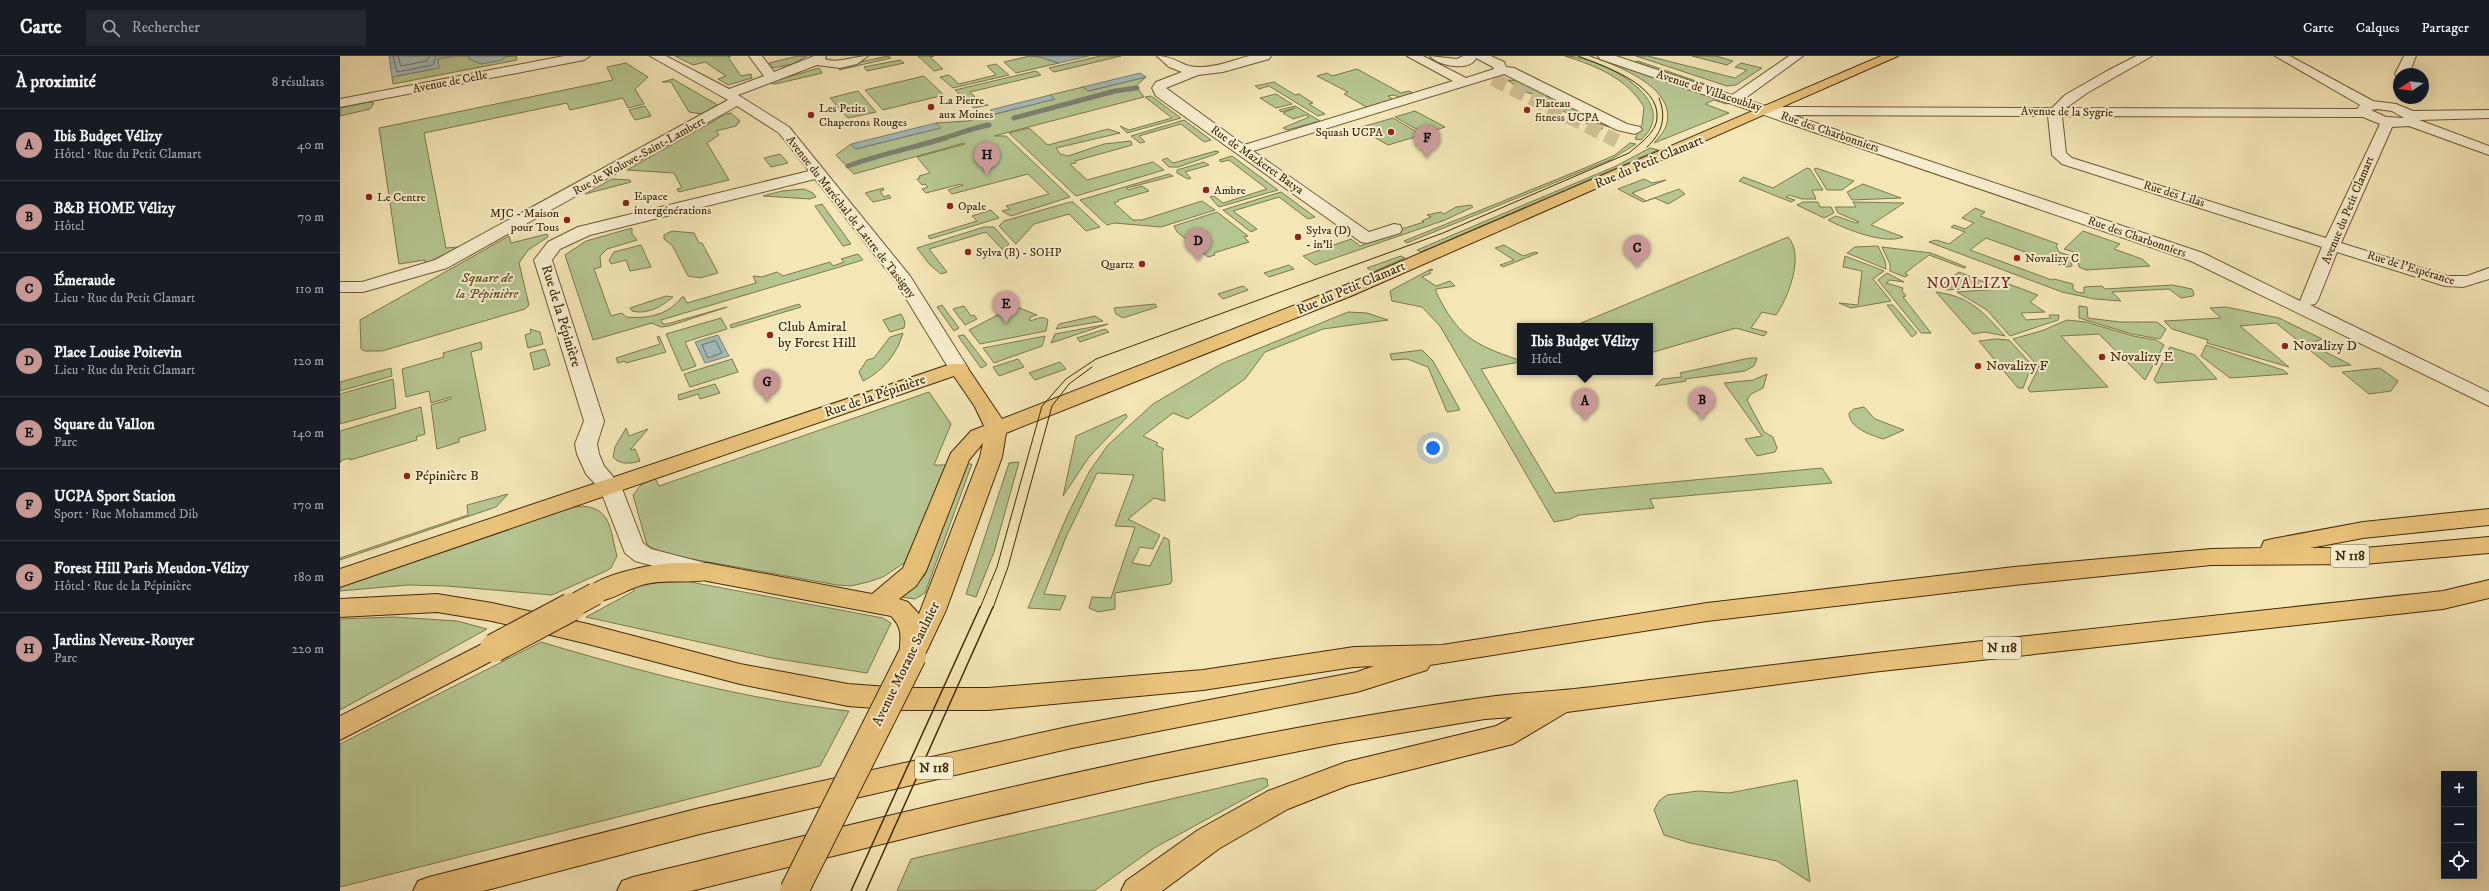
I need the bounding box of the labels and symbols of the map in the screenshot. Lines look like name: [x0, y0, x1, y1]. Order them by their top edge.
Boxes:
street label: Avenue de Celle: [411, 67, 489, 97]
street label: Avenue de Villacoublay: [1654, 67, 1764, 115]
north arrow: [2393, 68, 2429, 104]
place label: La Pierre aux Moines: [939, 93, 993, 122]
place label: Plateau fitness UCPA: [1535, 96, 1599, 125]
place label: Les Petits Chaperons Rouges: [819, 101, 907, 130]
marker: La Pierre aux Moines: [926, 102, 936, 112]
street label: Avenue de la Sygrie: [2021, 104, 2113, 120]
marker: Plateau fitness UCPA: [1522, 105, 1532, 115]
street label: Rue des Charbonniers: [1779, 108, 1881, 156]
marker: Les Petits Chaperons Rouges: [806, 110, 816, 120]
street label: Rue de Woluwe-Saint-Lambert: [570, 113, 708, 199]
street label: Rue de Mazkeret Batya: [1208, 122, 1307, 198]
place label: Squash UCPA: [1316, 125, 1383, 140]
pin: F: [1414, 125, 1440, 158]
marker: Squash UCPA: [1386, 127, 1396, 137]
street label: Rue du Petit Clamart: [1592, 131, 1707, 193]
street label: Avenue du Maréchal de Lattre de Tassigny: [783, 133, 919, 302]
pin: H: [974, 142, 1000, 175]
street label: Avenue du Petit Clamart: [2318, 154, 2378, 266]
street label: Rue des Lilas: [2142, 178, 2206, 210]
place label: Ambre: [1214, 183, 1246, 198]
marker: Ambre: [1201, 185, 1211, 195]
place label: Espace intergénérations: [634, 189, 711, 218]
place label: Le Centre: [377, 190, 426, 205]
marker: Le Centre: [364, 192, 374, 202]
marker: Espace intergénérations: [621, 198, 631, 208]
place label: Opale: [958, 199, 986, 214]
marker: Opale: [945, 201, 955, 211]
place label: MJC - Maison pour Tous: [490, 206, 560, 235]
street label: Rue des Charbonniers: [2086, 213, 2188, 261]
marker: MJC - Maison pour Tous: [562, 215, 572, 225]
place label: Sylva (D) - in'li: [1306, 223, 1351, 252]
pin: D: [1185, 228, 1211, 261]
marker: Sylva (D) - in'li: [1293, 232, 1303, 242]
pin: C: [1624, 235, 1650, 268]
place label: Sylva (B) - SOHP: [976, 245, 1062, 260]
marker: Sylva (B) - SOHP: [963, 247, 973, 257]
street label: Rue de l'Espérance: [2365, 248, 2457, 288]
place label: Novalizy C: [2025, 251, 2079, 266]
marker: Novalizy C: [2012, 253, 2022, 263]
place label: Quartz: [1101, 257, 1134, 272]
street label: Rue du Petit Clamart: [1294, 257, 1409, 319]
marker: Quartz: [1137, 259, 1147, 269]
street label: Rue de la Pépinière: [537, 263, 585, 369]
park label: Square de la Pépinière: [455, 269, 520, 303]
district label: NOVALIZY: [1926, 274, 2012, 293]
pin: E: [993, 291, 1019, 324]
place label: Club Amiral by Forest Hill: [778, 318, 857, 352]
marker: Club Amiral by Forest Hill: [765, 330, 775, 340]
place label: Novalizy D: [2293, 337, 2357, 355]
marker: Novalizy D: [2280, 341, 2290, 351]
place label: Novalizy E: [2110, 348, 2174, 366]
marker: Novalizy E: [2097, 352, 2107, 362]
place label: Novalizy F: [1986, 357, 2049, 375]
marker: Novalizy F: [1973, 361, 1983, 371]
pin: G: [754, 369, 780, 402]
street label: Rue de la Pépinière: [822, 370, 928, 422]
pin: B: [1689, 387, 1715, 420]
pin: A: [1572, 388, 1598, 421]
your location: [1423, 438, 1443, 458]
place label: Pépinière B: [415, 467, 479, 485]
marker: Pépinière B: [402, 471, 412, 481]
road number: N 118: [2331, 545, 2369, 567]
street label: Avenue Morane Saulnier: [868, 598, 944, 729]
road number: N 118: [1983, 637, 2021, 659]
road number: N 118: [915, 757, 953, 779]

